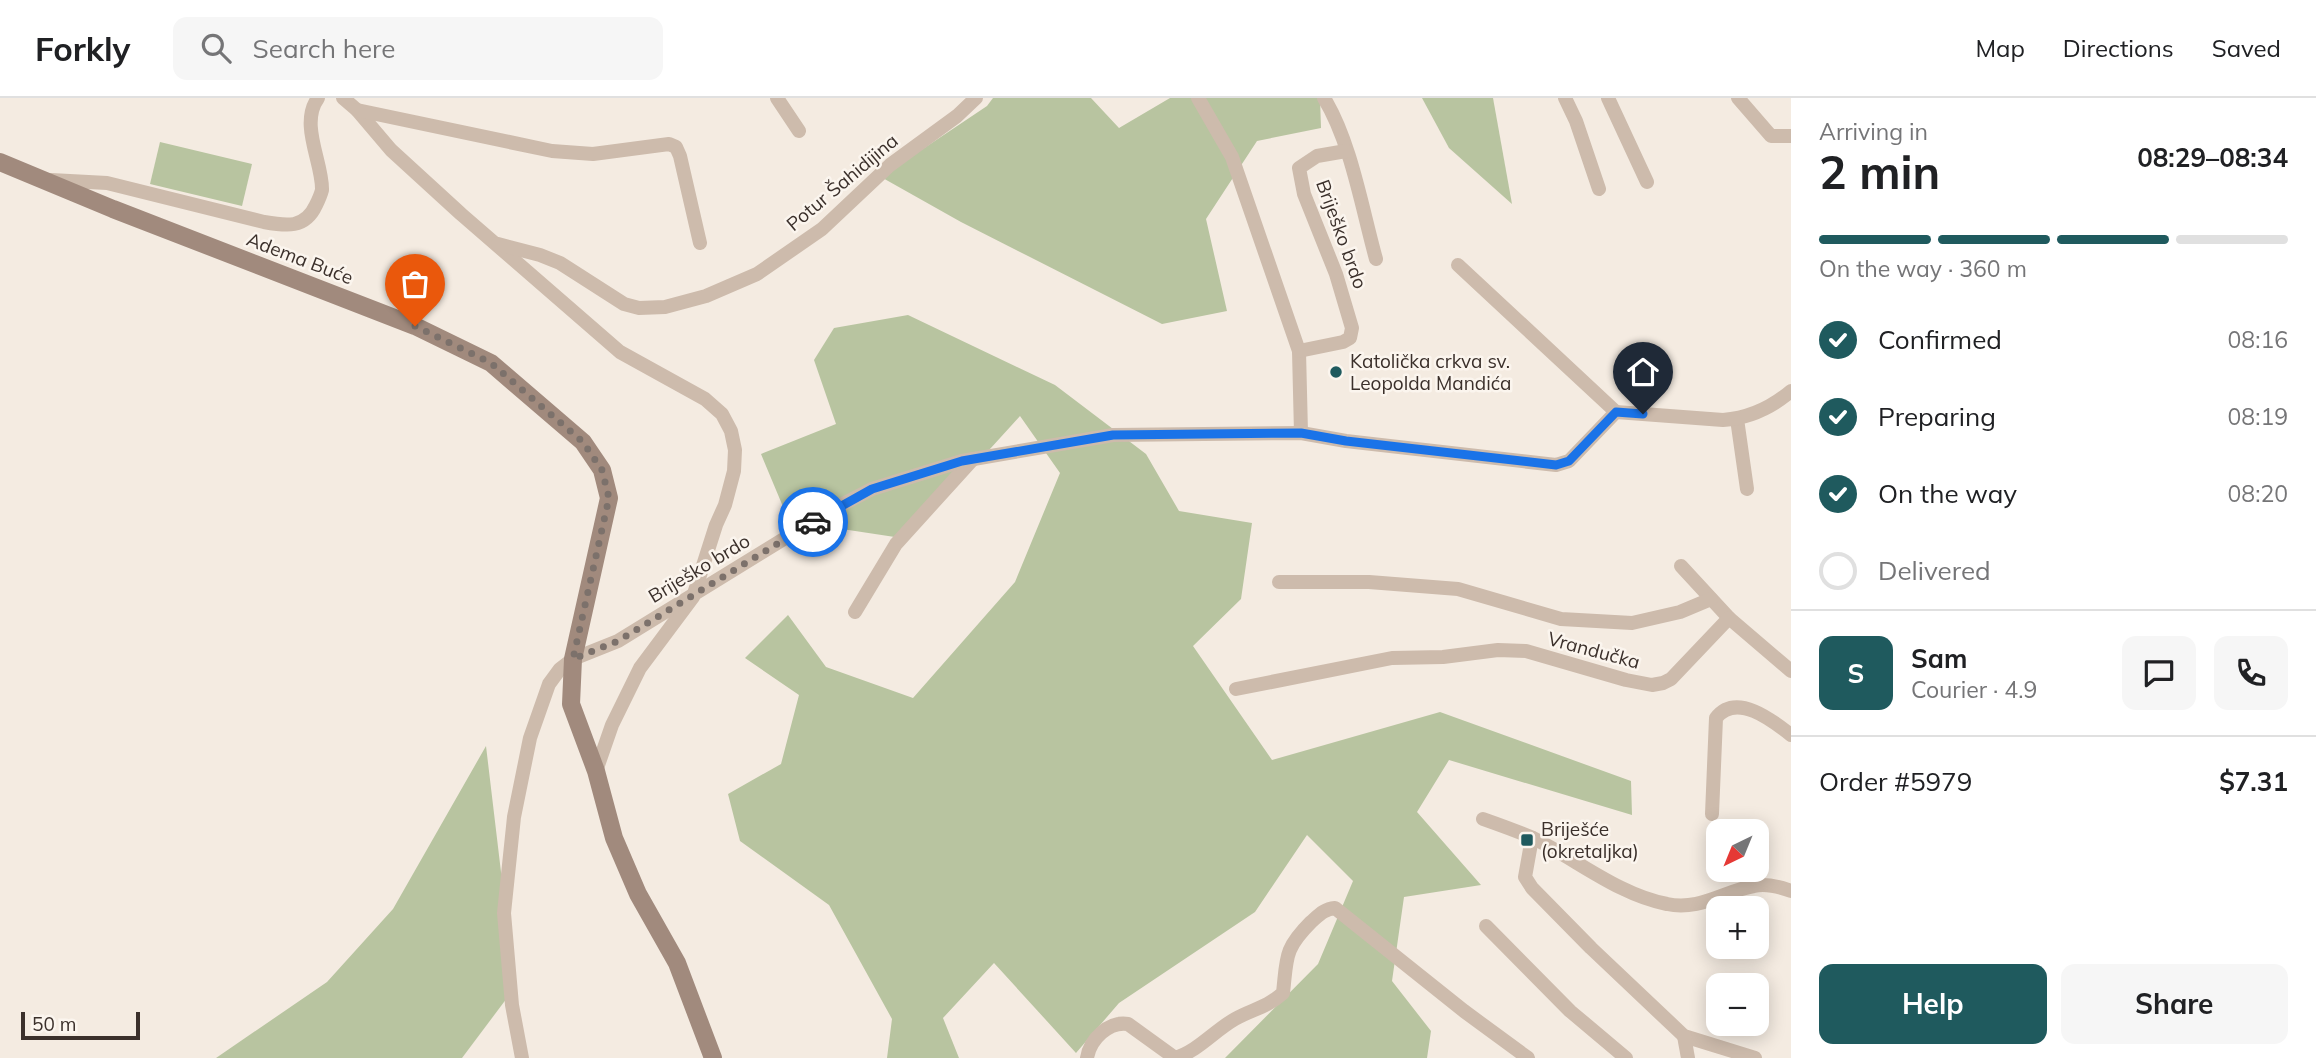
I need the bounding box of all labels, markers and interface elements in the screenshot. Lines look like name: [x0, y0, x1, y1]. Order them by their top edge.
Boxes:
search box: [173, 17, 663, 80]
text: Forkly: [35, 28, 131, 69]
icon: search: [197, 29, 235, 67]
text: Search here: [253, 32, 395, 65]
text: Map: [1975, 33, 2025, 63]
text: Directions: [2063, 33, 2174, 63]
text: Saved: [2212, 33, 2281, 63]
text: Arriving in: [1819, 117, 1928, 146]
street label: Potur Šahidijina: [781, 128, 903, 236]
text: 08:29–08:34: [2137, 141, 2288, 174]
text: 2 min: [1819, 143, 1940, 201]
street label: Briješko brdo: [1311, 176, 1373, 292]
street label: Adema Buće: [243, 227, 357, 289]
pin: [385, 254, 445, 326]
text: On the way · 360 m: [1819, 254, 2027, 283]
icon: bag: [396, 265, 434, 303]
icon: check: [1819, 321, 1857, 359]
text: Confirmed: [1878, 323, 2002, 356]
text: 08:16: [2228, 325, 2288, 354]
pin: [1613, 342, 1673, 414]
place label: Katolička crkva sv. Leopolda Mandića: [1350, 349, 1511, 395]
icon: home: [1624, 353, 1662, 391]
marker: Katolička crkva sv. Leopolda Mandića: [1328, 364, 1344, 380]
icon: check: [1819, 398, 1857, 436]
text: Preparing: [1878, 400, 1996, 433]
text: 08:19: [2228, 402, 2288, 431]
icon: check: [1819, 475, 1857, 513]
text: On the way: [1878, 477, 2017, 510]
text: 08:20: [2228, 479, 2288, 508]
courier: [778, 487, 848, 557]
icon: car: [794, 503, 832, 541]
street label: Briješko brdo: [644, 528, 754, 608]
text: Delivered: [1878, 554, 1991, 587]
street label: Vrandučka: [1545, 626, 1643, 674]
button: chat: [2122, 636, 2196, 710]
button: phone: [2214, 636, 2288, 710]
text: Sam: [1911, 642, 1967, 675]
text: S: [1848, 657, 1864, 690]
text: Courier · 4.9: [1911, 675, 2037, 704]
text: Order #5979: [1819, 765, 1972, 798]
text: $7.31: [2219, 765, 2288, 798]
place label: Briješće (okretaljka): [1541, 817, 1639, 863]
north arrow: [1706, 819, 1769, 882]
map controls: [1706, 819, 1769, 1036]
marker: Briješće (okretaljka): [1519, 832, 1535, 848]
button: +: [1706, 896, 1769, 959]
button: Help: [1819, 964, 2047, 1044]
button: Share: [2061, 964, 2288, 1044]
button: −: [1706, 973, 1769, 1036]
scale bar: [21, 1009, 140, 1041]
text: 50 m: [32, 1012, 76, 1036]

